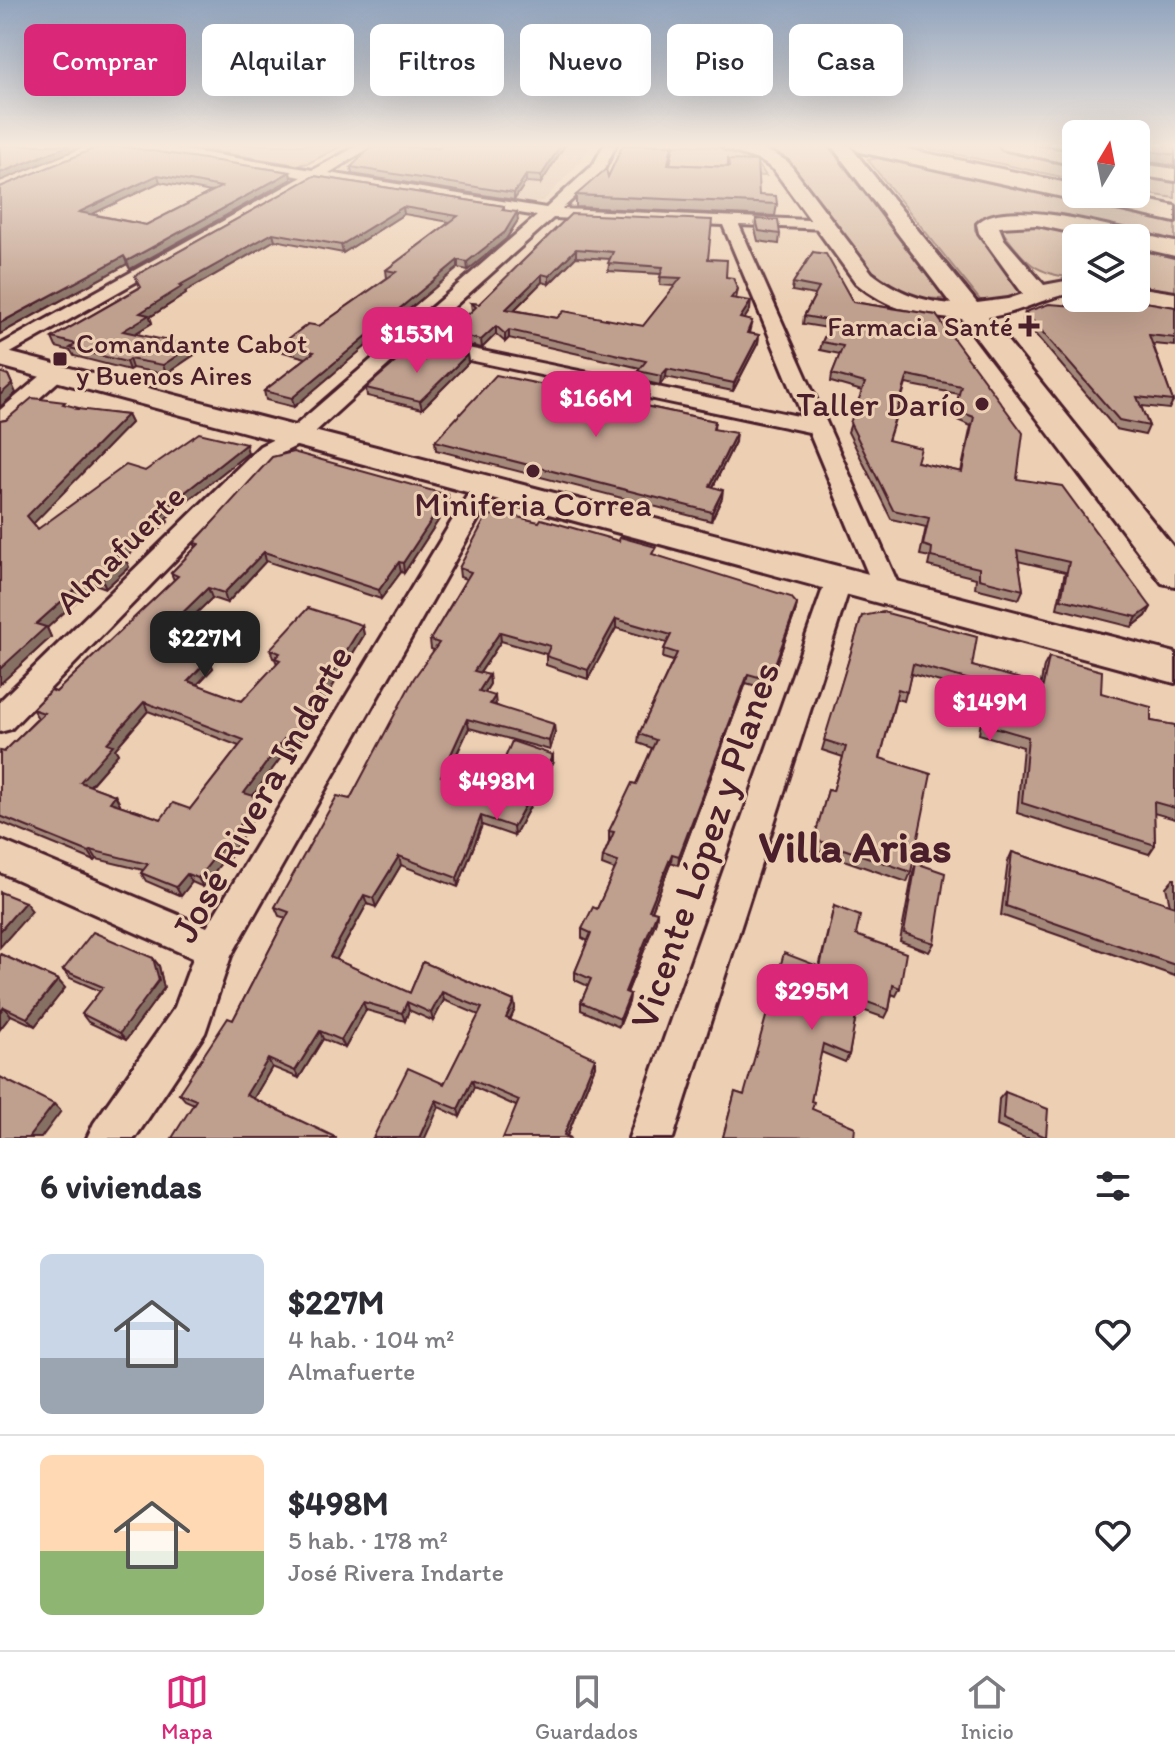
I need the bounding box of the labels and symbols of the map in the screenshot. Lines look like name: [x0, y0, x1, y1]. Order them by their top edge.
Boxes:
north arrow: [1062, 120, 1150, 208]
pin: $153M: [361, 307, 473, 375]
place label: Farmacia Santé: [827, 309, 1013, 343]
marker: Farmacia Santé: [1020, 317, 1038, 335]
place label: Comandante Cabot y Buenos Aires: [76, 326, 307, 392]
marker: Comandante Cabot y Buenos Aires: [51, 350, 69, 368]
pin: $166M: [540, 371, 652, 439]
place label: Taller Darío: [796, 384, 966, 425]
marker: Taller Darío: [973, 395, 991, 413]
marker: Miniferia Correa: [524, 462, 542, 480]
street label: Almafuerte: [47, 476, 193, 622]
place label: Miniferia Correa: [414, 484, 652, 525]
pin: $227M: [149, 611, 261, 679]
street label: José Rivera Indarte: [159, 636, 363, 950]
street label: Vicente López y Planes: [619, 655, 789, 1035]
pin: $149M: [934, 675, 1046, 743]
pin: $498M: [441, 754, 553, 822]
district label: Villa Arias: [759, 820, 951, 873]
pin: $295M: [756, 964, 868, 1032]

